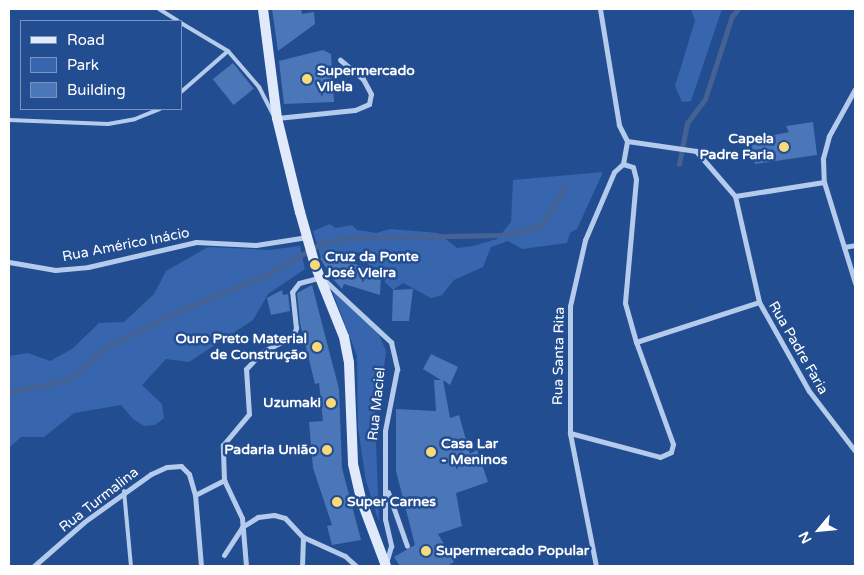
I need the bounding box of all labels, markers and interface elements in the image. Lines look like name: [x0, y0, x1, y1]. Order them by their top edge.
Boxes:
legend: [20, 20, 182, 110]
text: Road: [67, 31, 105, 49]
text: Park: [67, 56, 99, 74]
place label: Supermercado Vilela: [317, 63, 415, 95]
marker: Supermercado Vilela: [301, 73, 313, 85]
text: Building: [67, 81, 126, 99]
place label: Capela Padre Faria: [700, 131, 774, 164]
marker: Capela Padre Faria: [778, 141, 790, 153]
street label: Rua Américo Inácio: [61, 224, 191, 266]
place label: Cruz da Ponte José Vieira: [325, 249, 419, 282]
marker: Cruz da Ponte José Vieira: [309, 259, 321, 271]
street label: Rua Padre Faria: [765, 299, 831, 397]
street label: Rua Santa Rita: [550, 307, 568, 405]
place label: Ouro Preto Material de Construção: [176, 331, 307, 364]
marker: Ouro Preto Material de Construção: [311, 341, 323, 353]
street label: Rua Maciel: [365, 366, 389, 442]
place label: Uzumaki: [263, 395, 321, 411]
marker: Uzumaki: [325, 397, 337, 409]
place label: Casa Lar - Meninos: [441, 436, 507, 468]
place label: Padaria União: [224, 442, 317, 458]
marker: Padaria União: [321, 444, 333, 456]
marker: Casa Lar - Meninos: [425, 446, 437, 458]
street label: Rua Turmalina: [56, 464, 142, 536]
place label: Super Carnes: [347, 494, 436, 510]
marker: Super Carnes: [331, 496, 343, 508]
north arrow: [794, 505, 844, 555]
text: N: [795, 528, 815, 546]
place label: Supermercado Popular: [436, 543, 589, 559]
marker: Supermercado Popular: [420, 545, 432, 557]

